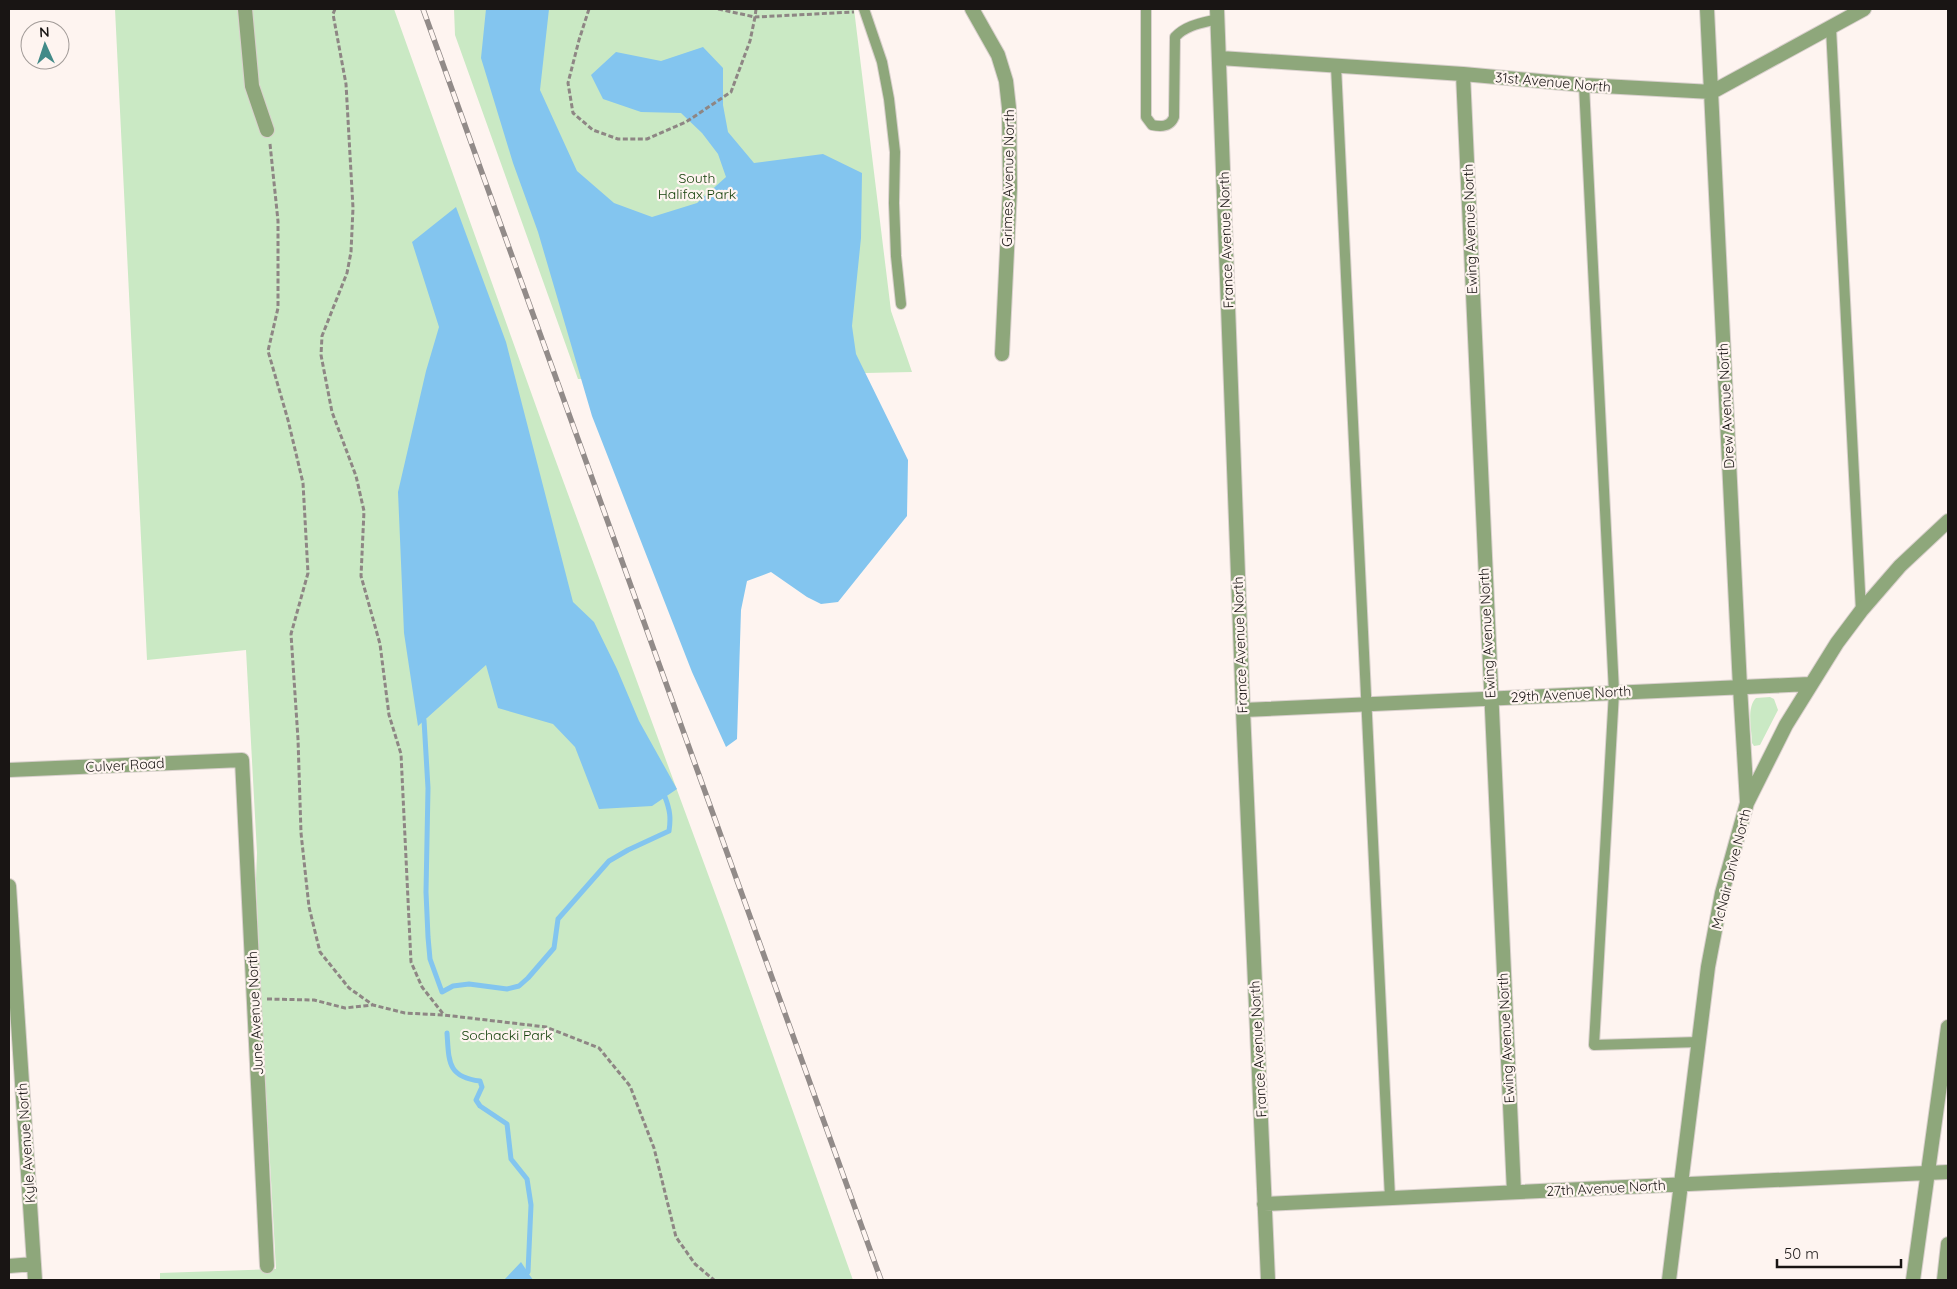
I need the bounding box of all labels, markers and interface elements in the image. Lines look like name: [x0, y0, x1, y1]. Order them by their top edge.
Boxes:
north arrow: [20, 20, 70, 70]
text: N: [39, 23, 50, 41]
street label: 31st Avenue North: [1494, 68, 1612, 96]
street label: Grimes Avenue North: [998, 109, 1018, 247]
street label: Ewing Avenue North: [1459, 163, 1481, 295]
park label: South Halifax Park: [658, 169, 736, 203]
street label: France Avenue North: [1215, 171, 1237, 309]
street label: Drew Avenue North: [1714, 343, 1738, 469]
street label: Ewing Avenue North: [1475, 567, 1499, 699]
street label: France Avenue North: [1229, 576, 1251, 714]
street label: 29th Avenue North: [1510, 682, 1632, 706]
street label: Culver Road: [85, 754, 165, 776]
street label: McNair Drive North: [1707, 807, 1755, 931]
street label: June Avenue North: [243, 950, 267, 1076]
street label: Ewing Avenue North: [1494, 972, 1518, 1104]
street label: France Avenue North: [1245, 980, 1271, 1118]
park label: Sochacki Park: [461, 1026, 553, 1044]
street label: Kyle Avenue North: [13, 1082, 39, 1204]
street label: 27th Avenue North: [1546, 1176, 1666, 1200]
scale bar: [1777, 1236, 1901, 1268]
text: 50 m: [1784, 1244, 1819, 1263]

